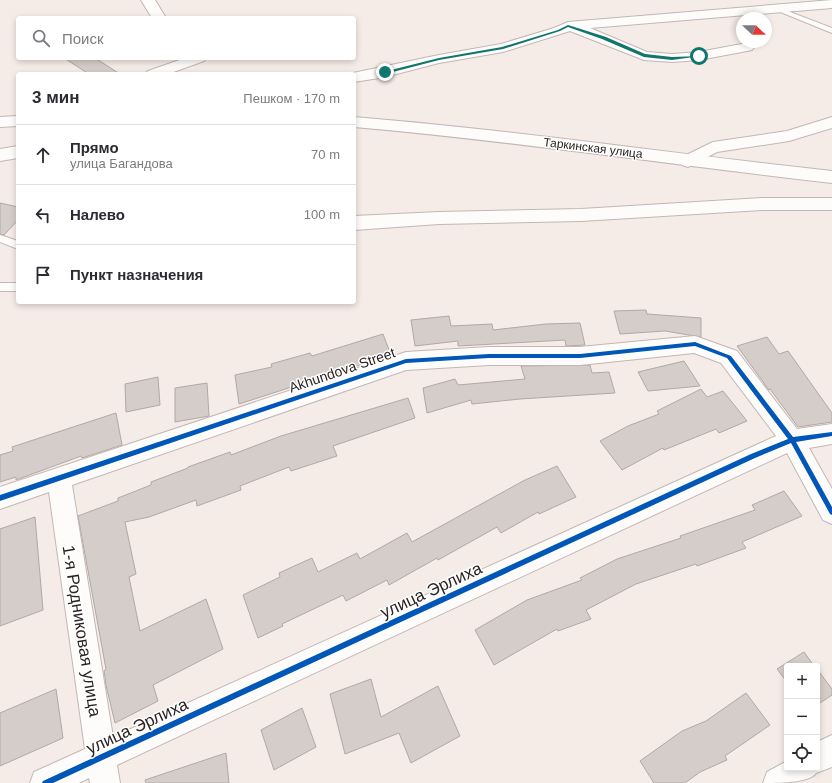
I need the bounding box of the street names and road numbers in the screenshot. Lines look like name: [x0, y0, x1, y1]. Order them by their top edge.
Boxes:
street label: Таркинская улица: [543, 135, 644, 161]
street label: Akhundova Street: [287, 344, 397, 396]
street label: 1-я Родниковая улица: [59, 544, 105, 719]
street label: улица Эрлиха: [377, 558, 485, 622]
street label: улица Эрлиха: [83, 694, 191, 758]

